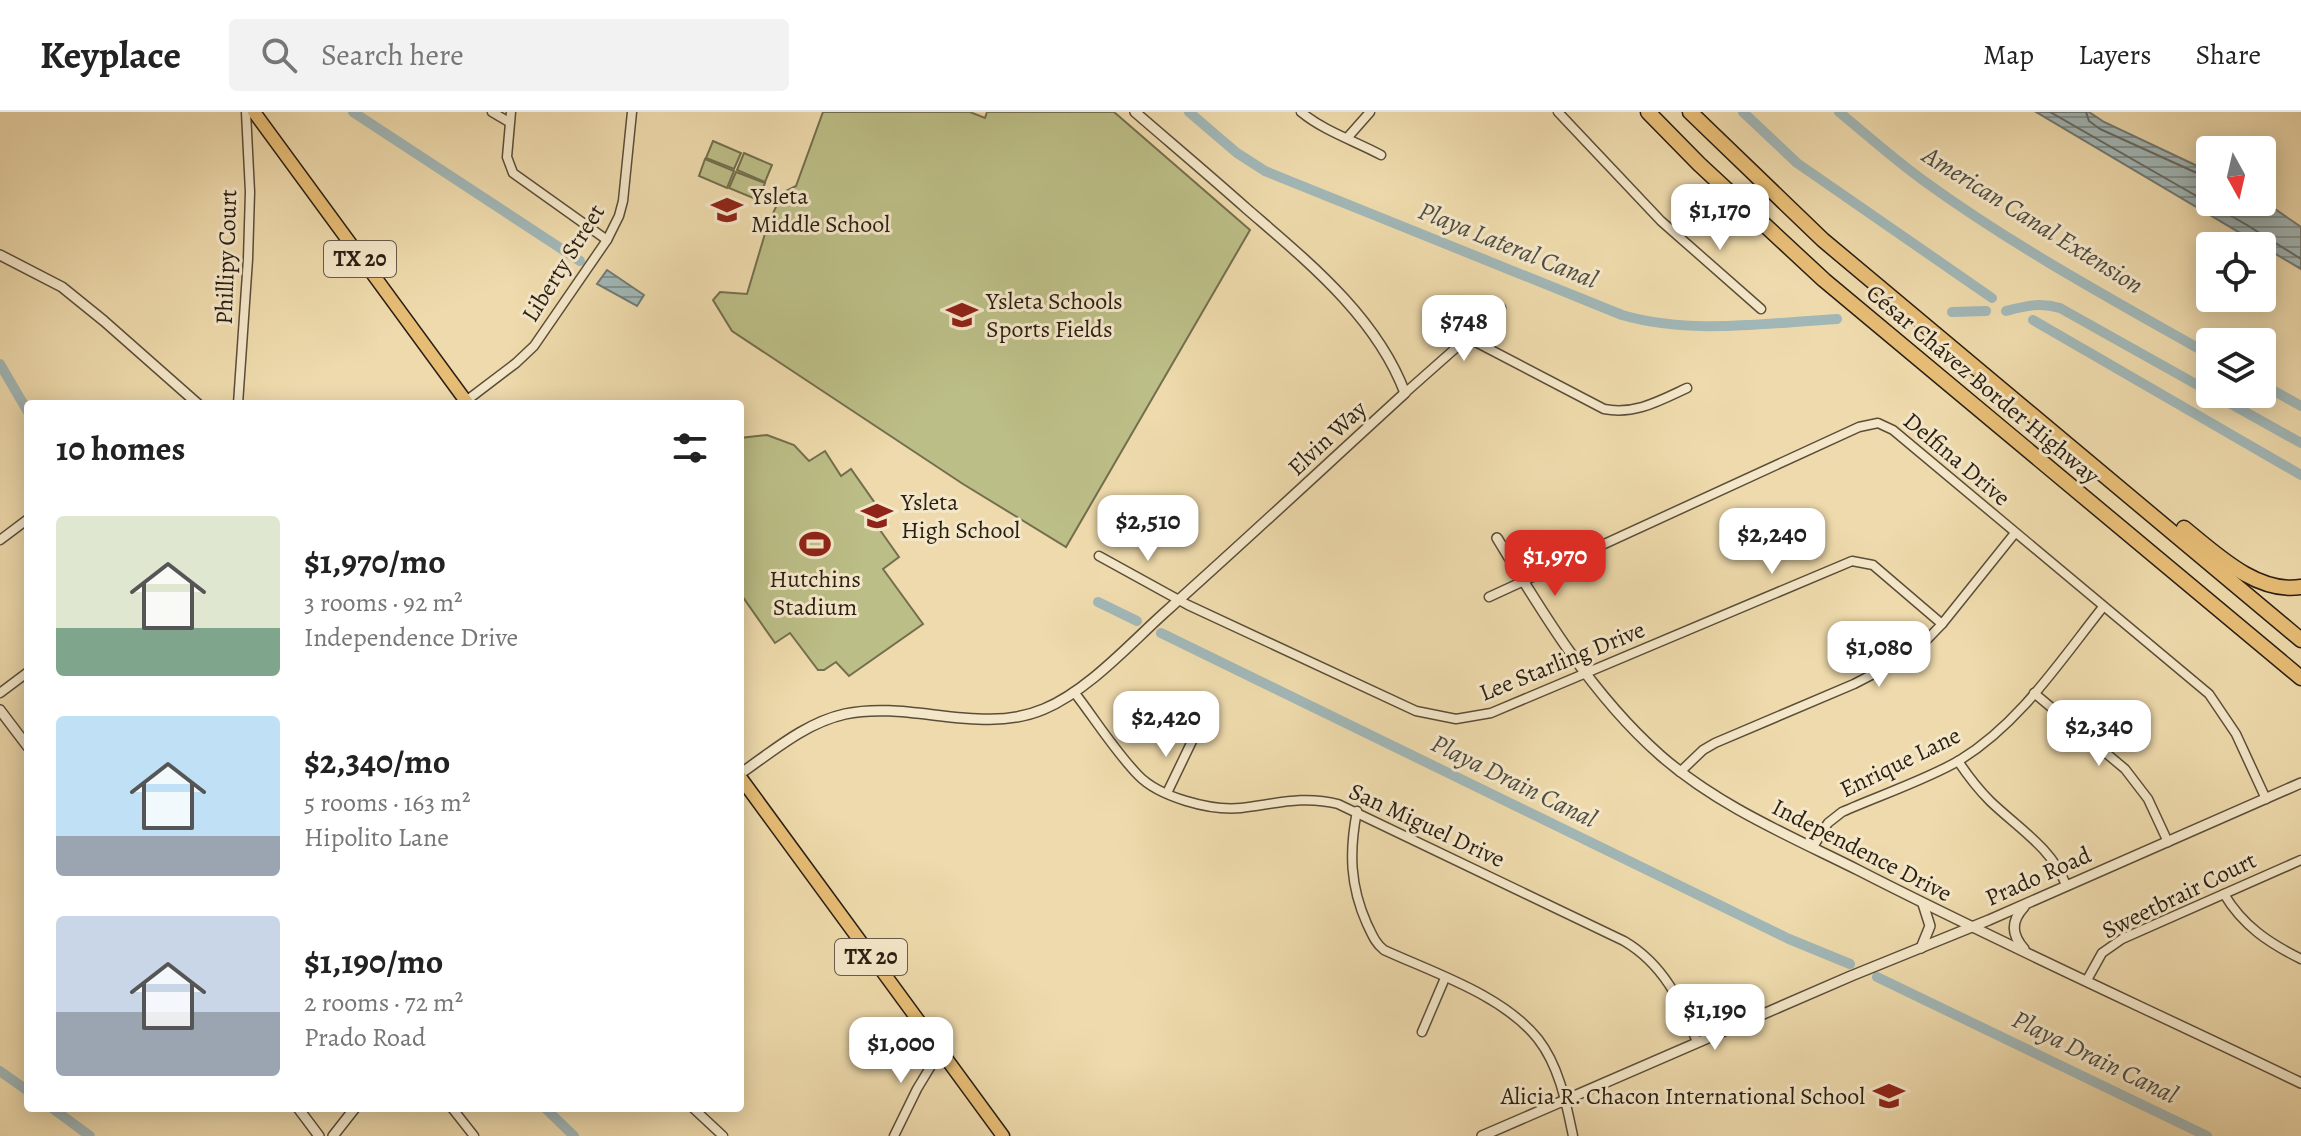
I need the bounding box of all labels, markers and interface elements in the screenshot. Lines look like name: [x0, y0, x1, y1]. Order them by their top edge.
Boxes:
search box: [229, 19, 789, 91]
text: Keyplace: [40, 29, 181, 81]
icon: search: [257, 33, 301, 77]
text: Search here: [321, 35, 464, 75]
text: Map: [1983, 36, 2034, 74]
text: Layers: [2078, 36, 2151, 74]
text: Share: [2195, 36, 2261, 74]
north arrow: [2196, 136, 2276, 216]
map controls: [2196, 136, 2276, 408]
water label: American Canal Extension: [1914, 137, 2150, 302]
place label: Ysleta Middle School: [750, 180, 890, 240]
pin: $1,170: [1655, 184, 1785, 252]
street label: Phillipy Court: [208, 189, 244, 325]
text: $1,170: [1689, 192, 1751, 227]
school or university icon: Ysleta Middle School: [710, 193, 744, 227]
water label: Playa Lateral Canal: [1413, 193, 1603, 297]
street label: Liberty Street: [514, 198, 612, 328]
button: locate: [2196, 232, 2276, 312]
road number: TX 20: [324, 241, 396, 277]
street label: César Chávez Border Highway: [1860, 277, 2107, 491]
place label: Ysleta Schools Sports Fields: [985, 285, 1123, 345]
pin: $748: [1417, 295, 1511, 363]
school or university icon: Ysleta Schools Sports Fields: [945, 298, 979, 332]
text: $748: [1440, 303, 1488, 338]
button: layers: [2196, 328, 2276, 408]
street label: Elvin Way: [1281, 393, 1374, 483]
street label: Delfina Drive: [1897, 405, 2017, 513]
text: 10 homes: [56, 425, 185, 472]
icon: filters: [668, 426, 712, 470]
place label: Ysleta High School: [900, 486, 1020, 546]
pin: $2,510: [1083, 495, 1213, 563]
school or university icon: Ysleta High School: [860, 499, 894, 533]
text: $2,510: [1115, 503, 1181, 538]
pin: $2,240: [1707, 508, 1837, 576]
text: $2,240: [1737, 516, 1807, 551]
sports icon: Hutchins Stadium: [798, 527, 832, 561]
pin: $1,970: [1490, 530, 1620, 598]
text: $1,970/mo: [304, 538, 446, 585]
text: $1,970: [1523, 538, 1587, 573]
icon: home: [120, 548, 216, 644]
place label: Hutchins Stadium: [769, 563, 861, 623]
text: 3 rooms · 92 m²: [304, 585, 463, 620]
street label: Lee Starling Drive: [1474, 613, 1650, 709]
text: Independence Drive: [304, 620, 518, 655]
pin: $1,080: [1814, 621, 1944, 689]
text: $1,080: [1845, 629, 1913, 664]
pin: $2,420: [1101, 691, 1231, 759]
text: $2,420: [1131, 699, 1201, 734]
pin: $2,340: [2034, 700, 2164, 768]
text: $2,340: [2065, 708, 2133, 743]
street label: Enrique Lane: [1834, 719, 1966, 805]
water label: Playa Drain Canal: [1425, 726, 1603, 837]
text: $2,340/mo: [304, 738, 450, 785]
icon: home: [120, 748, 216, 844]
street label: San Miguel Drive: [1344, 775, 1510, 875]
text: 5 rooms · 163 m²: [304, 785, 471, 820]
street label: Independence Drive: [1767, 791, 1957, 909]
text: Hipolito Lane: [304, 820, 449, 855]
street label: Prado Road: [1980, 838, 2096, 914]
street label: Sweetbrair Court: [2097, 844, 2262, 946]
text: $1,190/mo: [304, 938, 443, 985]
road number: TX 20: [835, 939, 907, 975]
icon: home: [120, 948, 216, 1044]
pin: $1,190: [1650, 984, 1780, 1052]
text: 2 rooms · 72 m²: [304, 985, 463, 1020]
text: $1,190: [1684, 992, 1746, 1027]
water label: Playa Drain Canal: [2006, 1002, 2184, 1113]
pin: $1,000: [836, 1017, 966, 1085]
text: Prado Road: [304, 1020, 426, 1055]
text: $1,000: [867, 1025, 935, 1060]
school or university icon: Alicia R. Chacon International School: [1872, 1079, 1906, 1113]
place label: Alicia R. Chacon International School: [1500, 1080, 1865, 1112]

